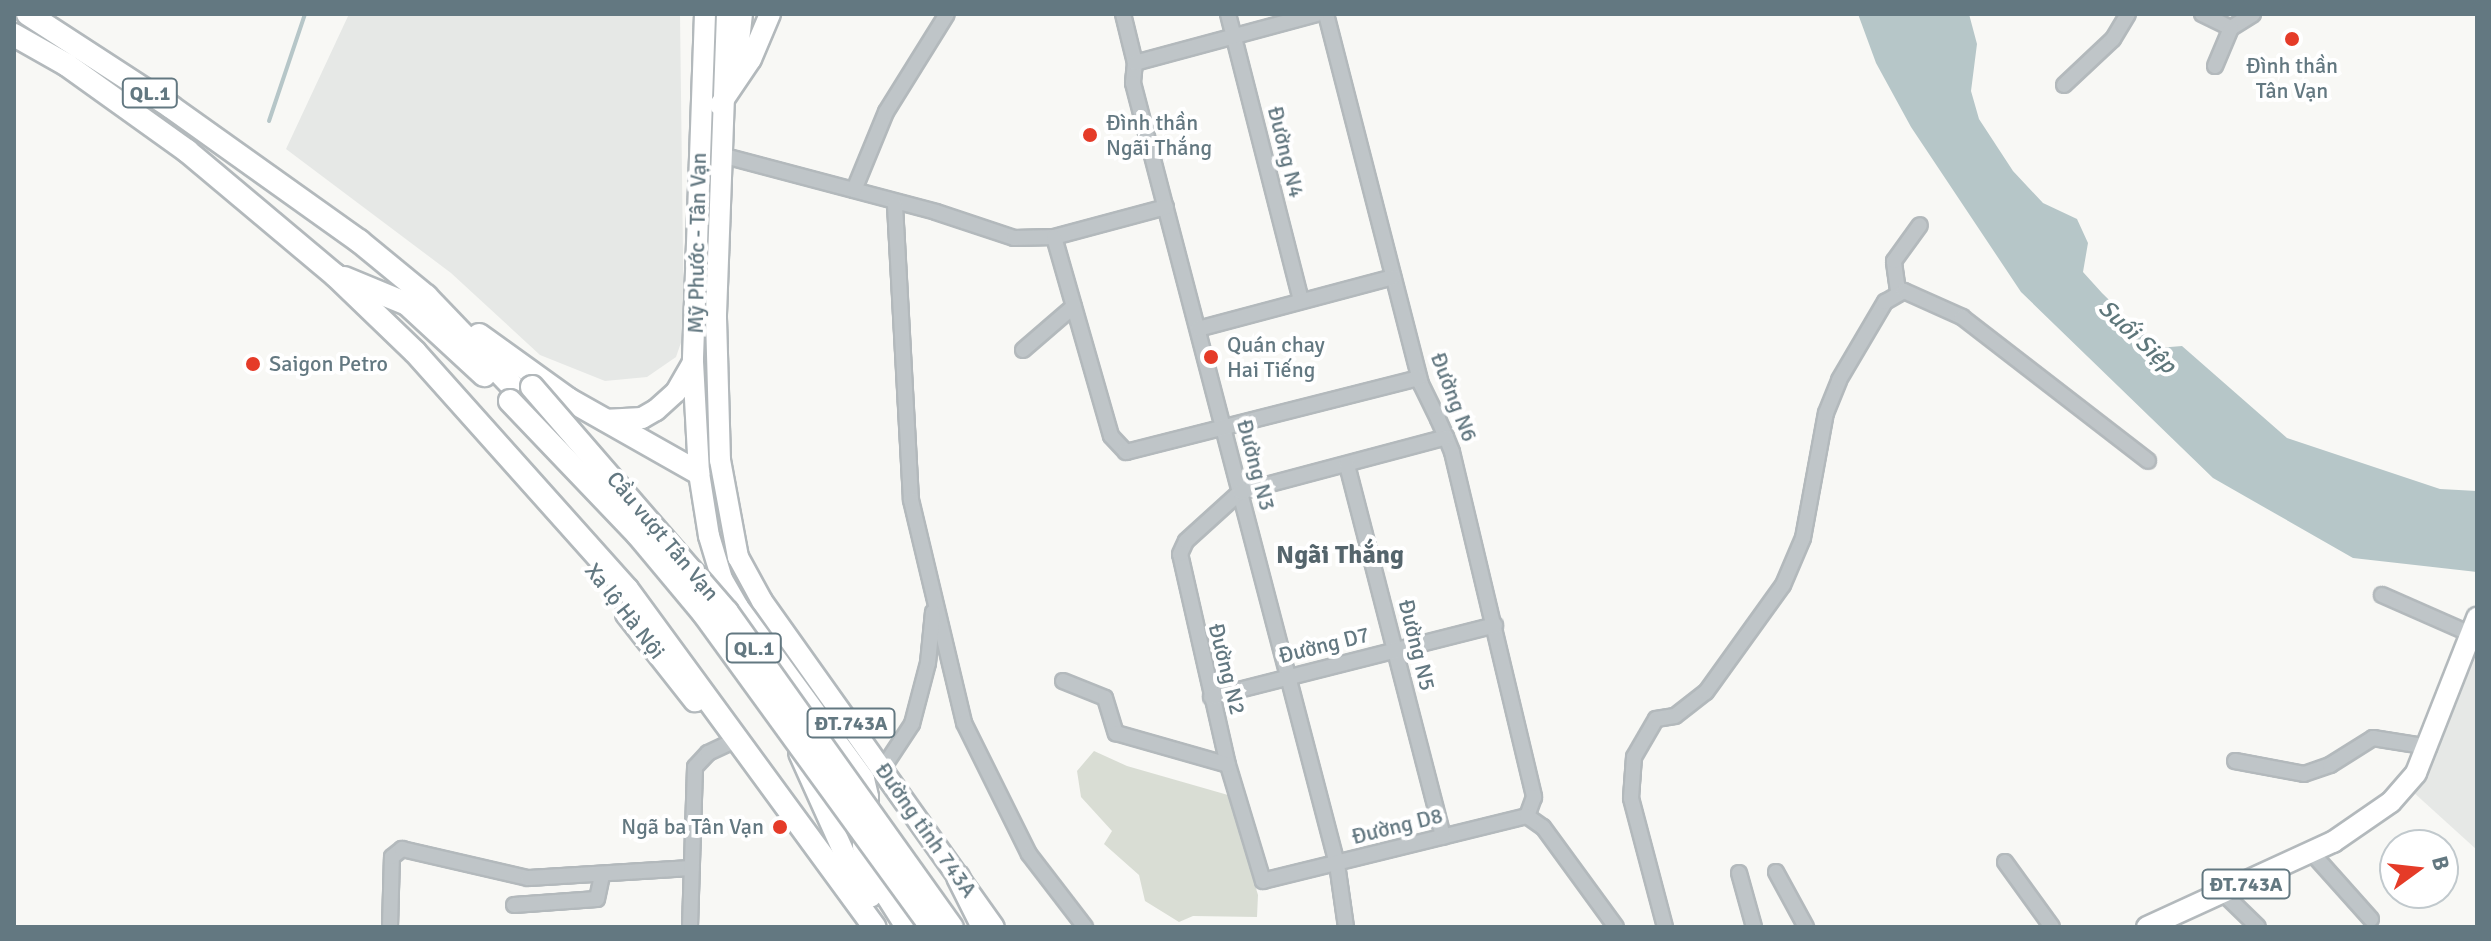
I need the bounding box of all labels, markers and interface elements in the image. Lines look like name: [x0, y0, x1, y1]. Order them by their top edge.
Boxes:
marker: Đình thần Tân Vạn: [2283, 30, 2301, 48]
place label: Đình thần Tân Vạn: [2246, 52, 2338, 104]
road number: QL.1: [120, 77, 180, 109]
street label: Đường N4: [1262, 103, 1310, 201]
place label: Đình thần Ngãi Thắng: [1106, 109, 1212, 160]
marker: Đình thần Ngãi Thắng: [1081, 126, 1099, 144]
street label: Mỹ Phước - Tân Vạn: [682, 152, 712, 334]
water label: Suối Siệp: [2092, 294, 2182, 380]
place label: Quán chay Hai Tiếng: [1227, 331, 1325, 382]
marker: Quán chay Hai Tiếng: [1202, 348, 1220, 366]
street label: Đường N6: [1425, 349, 1483, 445]
place label: Saigon Petro: [269, 351, 388, 377]
marker: Saigon Petro: [244, 355, 262, 373]
street label: Đường N3: [1231, 416, 1281, 514]
street label: Cầu vượt Tân Vạn: [601, 466, 725, 606]
district label: Ngãi Thắng: [1276, 540, 1404, 572]
street label: Xa lộ Hà Nội: [579, 558, 671, 664]
street label: Đường N5: [1393, 596, 1441, 694]
street label: Đường N2: [1203, 620, 1251, 718]
street label: Đường D7: [1276, 621, 1372, 669]
road number: QL.1: [724, 632, 784, 664]
road number: ĐT.743A: [805, 707, 897, 739]
street label: Đường tỉnh 743A: [870, 758, 982, 902]
street label: Đường D8: [1349, 802, 1445, 850]
place label: Ngã ba Tân Vạn: [621, 814, 764, 840]
marker: Ngã ba Tân Vạn: [771, 818, 789, 836]
north arrow: [2379, 829, 2459, 909]
text: B: [2426, 853, 2456, 873]
road number: ĐT.743A: [2200, 868, 2292, 900]

